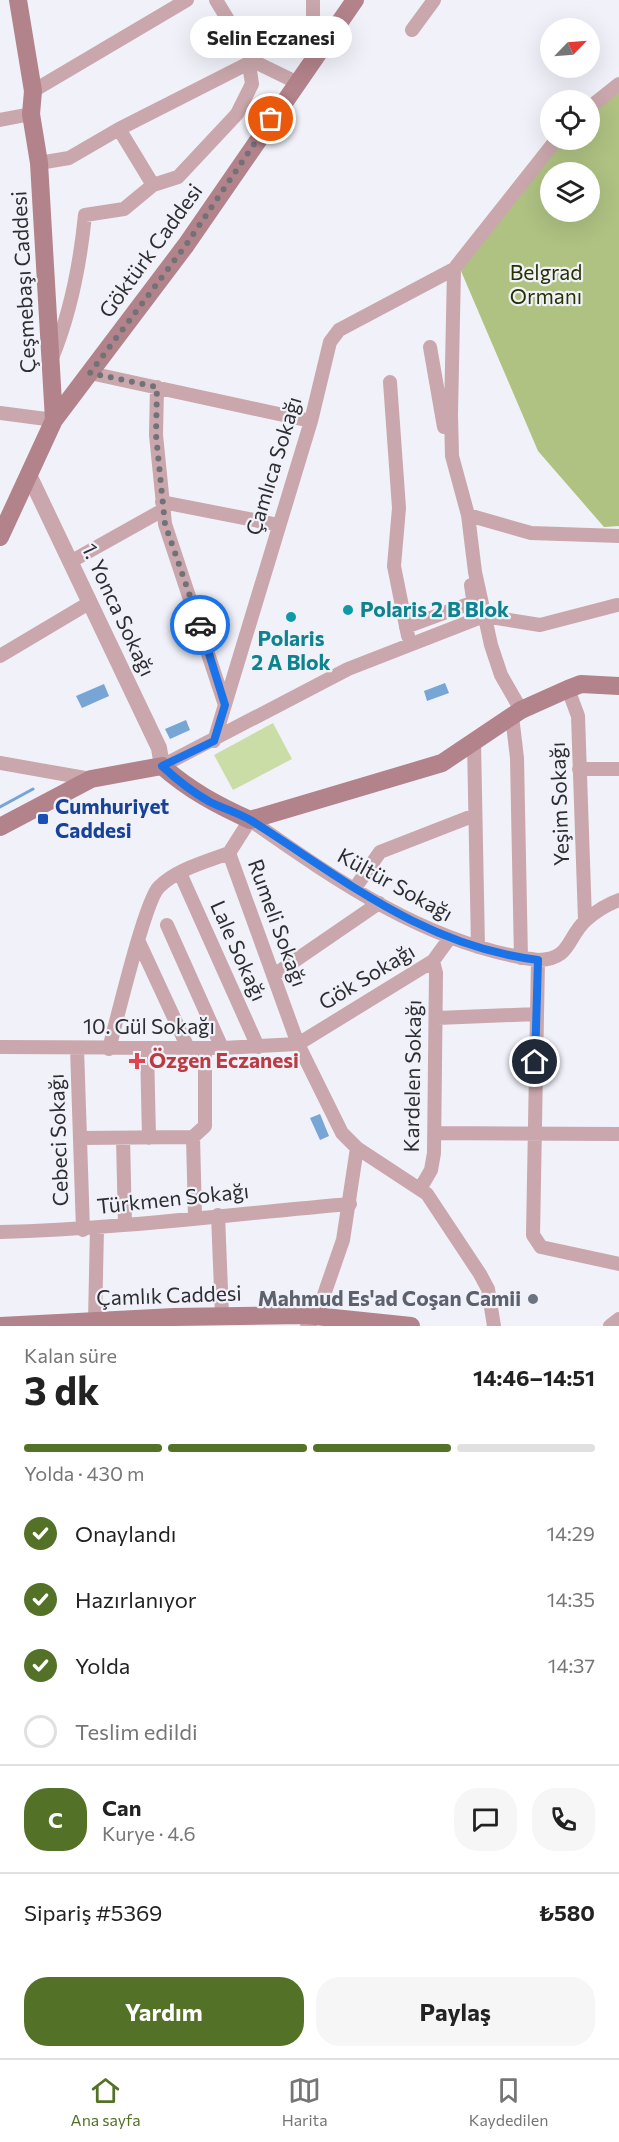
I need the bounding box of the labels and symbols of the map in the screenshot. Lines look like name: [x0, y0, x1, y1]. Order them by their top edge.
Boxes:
callout: Selin Eczanesi: [190, 17, 352, 59]
north arrow: [540, 18, 600, 78]
pin: [245, 93, 296, 144]
street label: Göktürk Caddesi: [93, 178, 207, 322]
street label: Çeşmebaşı Caddesi: [5, 190, 40, 374]
park label: Belgrad Ormanı: [510, 259, 582, 308]
street label: Çamlıca Sokağı: [240, 393, 306, 538]
street label: 1. Yonca Sokağı: [78, 539, 161, 680]
courier: [170, 595, 230, 655]
place label: Polaris 2 B Blok: [360, 596, 509, 621]
marker: Polaris 2 B Blok: [341, 603, 355, 617]
marker: Polaris 2 A Blok: [284, 610, 298, 624]
place label: Polaris 2 A Blok: [251, 625, 331, 674]
street label: Yeşim Sokağı: [544, 742, 573, 867]
place label: Cumhuriyet Caddesi: [55, 793, 169, 842]
marker: Cumhuriyet Caddesi: [36, 812, 50, 826]
street label: Kültür Sokağı: [334, 842, 458, 926]
street label: Rumeli Sokağı: [244, 855, 313, 990]
street label: Lale Sokağı: [206, 896, 273, 1005]
street label: Gök Sokağı: [314, 937, 419, 1014]
street label: Kardelen Sokağı: [398, 999, 425, 1153]
street label: 10. Gül Sokağı: [83, 1013, 215, 1038]
pin: [509, 1036, 560, 1087]
place label: Özgen Eczanesi: [149, 1047, 299, 1072]
marker: Özgen Eczanesi: [130, 1054, 144, 1068]
street label: Cebeci Sokağı: [43, 1073, 72, 1207]
street label: Türkmen Sokağı: [96, 1177, 250, 1218]
street label: Çamlık Caddesi: [96, 1279, 242, 1310]
place label: Mahmud Es'ad Coşan Camii: [258, 1285, 521, 1310]
marker: Mahmud Es'ad Coşan Camii: [526, 1292, 540, 1306]

